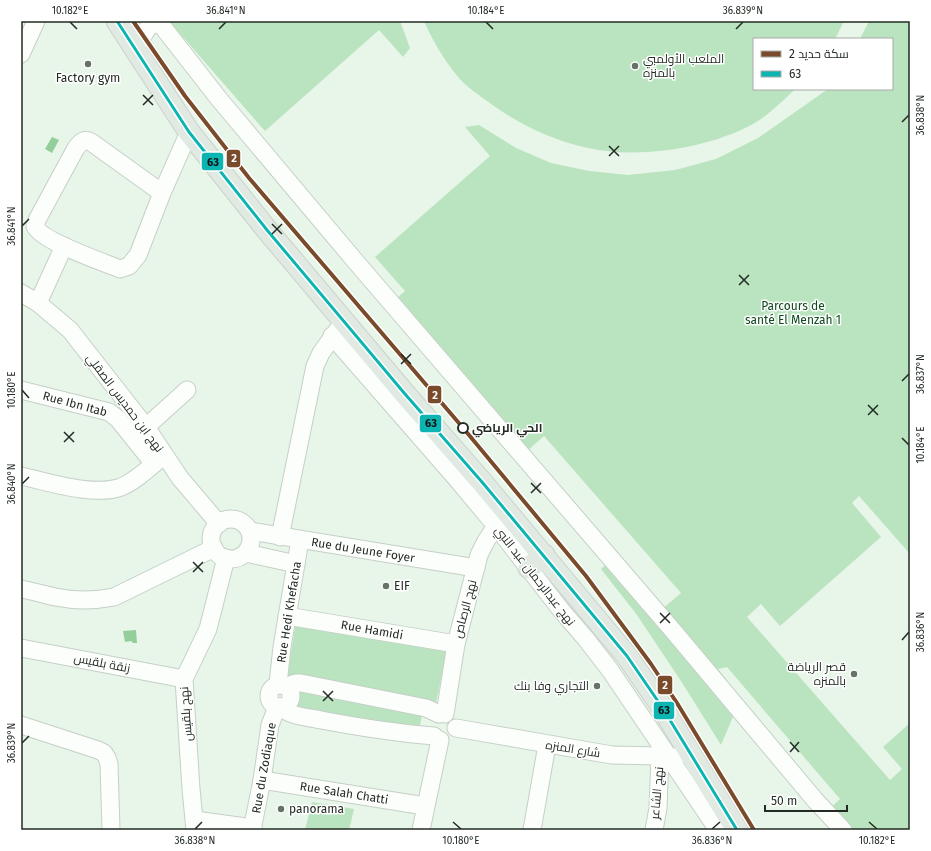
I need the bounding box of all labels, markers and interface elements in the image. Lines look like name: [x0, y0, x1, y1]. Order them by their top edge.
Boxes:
text: 10.182°E: [52, 5, 88, 17]
text: 36.841°N: [206, 5, 246, 17]
text: 10.184°E: [467, 5, 505, 17]
text: 36.839°N: [723, 5, 763, 17]
legend: [753, 38, 893, 90]
text: سكة حديد 2: [789, 47, 849, 61]
place label: الملعب الأولمبي بالمنزه: [643, 52, 724, 80]
marker: Factory gym: [83, 59, 93, 69]
marker: الملعب الأولمبي بالمنزه: [630, 61, 640, 71]
text: 63: [789, 67, 801, 81]
place label: Factory gym: [56, 71, 120, 85]
text: 36.838°N: [915, 95, 927, 135]
line badge: 2: [226, 149, 241, 168]
line badge: 63: [201, 152, 224, 171]
text: 2: [231, 152, 237, 165]
text: 63: [207, 156, 219, 169]
text: 36.841°N: [6, 206, 18, 246]
park label: Parcours de santé El Menzah 1: [745, 299, 841, 327]
street label: نهج ابن حمديس الصقلي: [81, 351, 167, 457]
text: 36.837°N: [915, 354, 927, 394]
text: 10.180°E: [6, 371, 18, 409]
line badge: 2: [427, 385, 442, 404]
street label: Rue Ibn Itab: [41, 389, 109, 419]
text: 2: [432, 389, 438, 402]
line badge: 63: [419, 414, 442, 433]
text: 63: [425, 417, 437, 430]
place label: الحي الرياضي: [472, 421, 542, 438]
marker: الحي الرياضي: [457, 422, 469, 434]
text: 10.184°E: [915, 426, 927, 464]
text: 36.840°N: [6, 463, 18, 505]
street label: نهج عبدالرحمان عبد النبي: [490, 524, 578, 630]
street label: Rue du Jeune Foyer: [310, 535, 416, 565]
street label: Rue Hedi Khefacha: [274, 560, 304, 664]
street label: نهج الرصاص: [451, 578, 480, 640]
place label: EIF: [394, 579, 410, 593]
marker: EIF: [381, 581, 391, 591]
text: 36.836°N: [915, 612, 927, 652]
street label: Rue Hamidi: [340, 618, 404, 642]
street label: زنقة بلقيس: [73, 651, 131, 675]
place label: قصر الرياضة بالمنزه: [787, 660, 846, 688]
marker: قصر الرياضة بالمنزه: [849, 669, 859, 679]
line badge: 2: [657, 675, 673, 695]
place label: التجاري وفا بنك: [514, 679, 589, 696]
text: 2: [662, 679, 668, 692]
marker: التجاري وفا بنك: [592, 681, 602, 691]
street label: نهج بلقيس: [177, 686, 196, 742]
line badge: 63: [653, 701, 675, 720]
text: 63: [658, 704, 670, 717]
street label: Rue du Zodiaque: [249, 721, 279, 815]
text: 36.839°N: [6, 723, 18, 763]
street label: شارع المنزه: [544, 738, 601, 761]
street label: نهج الشاعر: [648, 766, 667, 821]
street label: Rue Salah Chatti: [299, 779, 389, 807]
scale bar: [765, 787, 847, 813]
text: 50 m: [771, 794, 797, 808]
place label: panorama: [289, 802, 344, 816]
marker: panorama: [276, 804, 286, 814]
text: 36.838°N: [175, 835, 215, 847]
text: 10.180°E: [442, 835, 480, 847]
text: 36.836°N: [692, 835, 732, 847]
text: 10.182°E: [859, 835, 895, 847]

